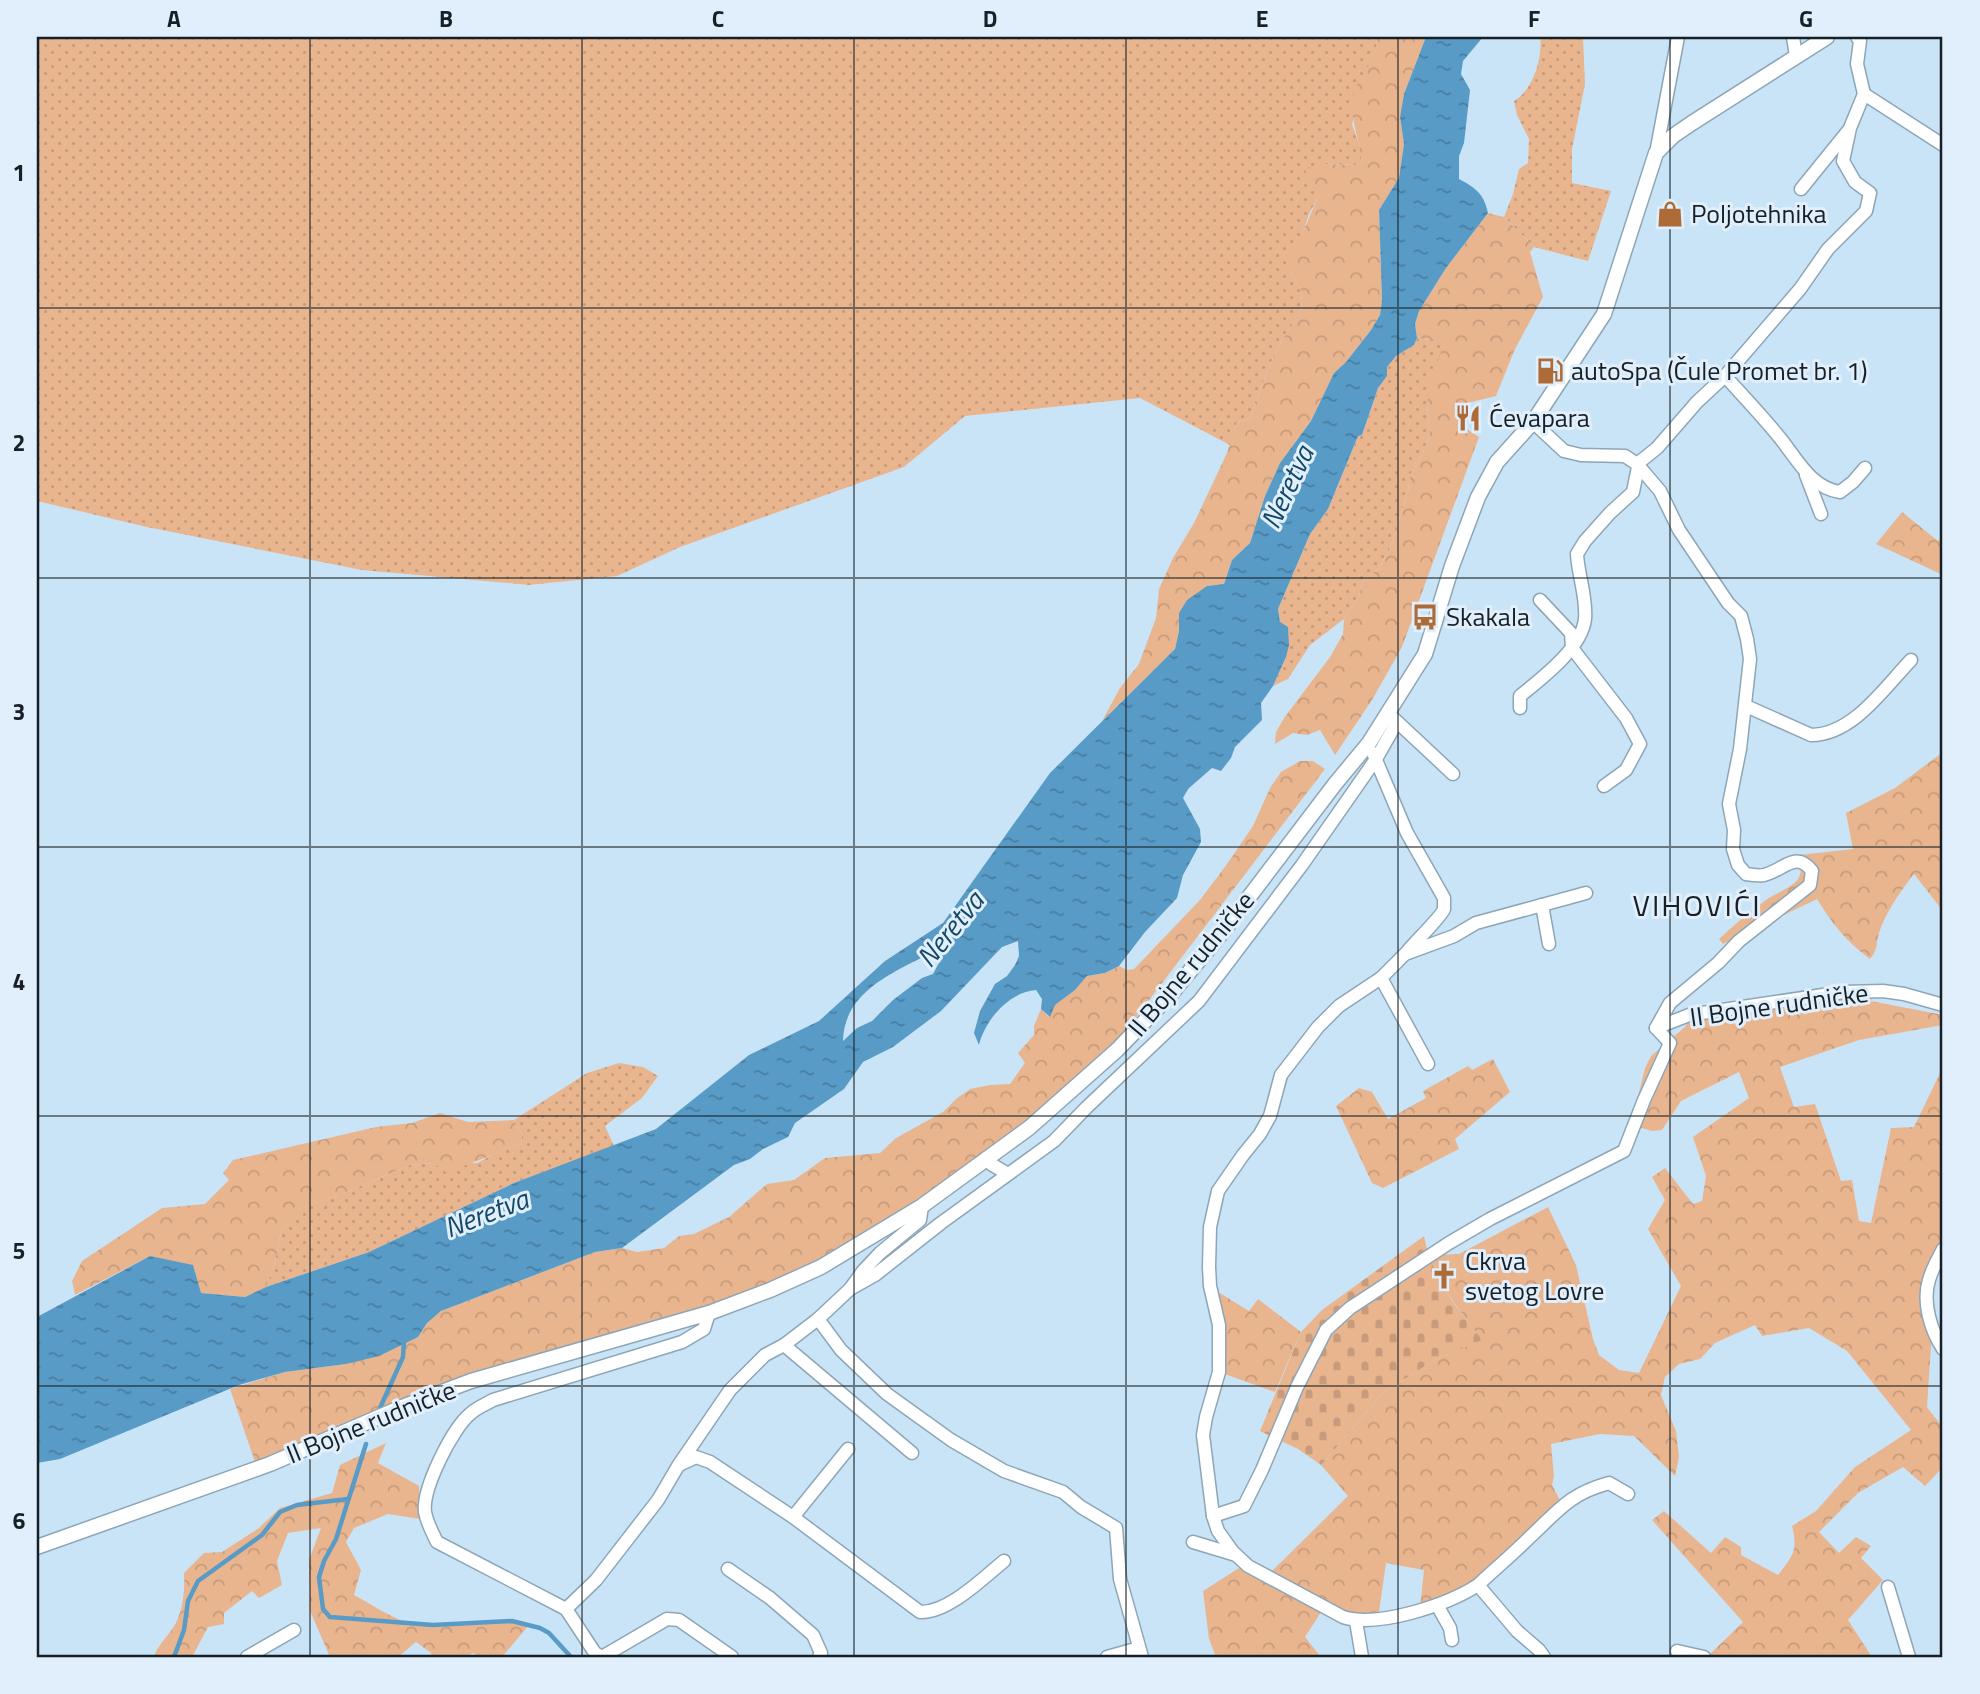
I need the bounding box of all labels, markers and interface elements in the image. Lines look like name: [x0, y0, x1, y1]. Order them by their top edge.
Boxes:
text: A: [167, 1, 181, 36]
text: B: [439, 1, 453, 36]
text: C: [712, 1, 724, 36]
text: D: [983, 1, 997, 36]
text: E: [1256, 1, 1268, 36]
text: F: [1528, 1, 1540, 36]
text: G: [1799, 1, 1813, 36]
text: 1: [13, 155, 25, 190]
place label: Poljotehnika: [1691, 194, 1827, 233]
shop icon: Poljotehnika: [1655, 199, 1685, 229]
place label: autoSpa (Čule Promet br. 1): [1571, 351, 1868, 390]
fuel station icon: autoSpa (Čule Promet br. 1): [1535, 356, 1565, 386]
place label: Ćevapara: [1489, 398, 1590, 437]
restaurant icon: Ćevapara: [1453, 403, 1483, 433]
text: 2: [13, 425, 25, 460]
water label: Neretva: [1249, 436, 1325, 535]
place label: Skakala: [1446, 597, 1530, 636]
bus stop icon: Skakala: [1410, 602, 1440, 632]
text: 3: [13, 694, 25, 729]
water label: Neretva: [905, 880, 995, 976]
street label: II Bojne rudničke: [1118, 882, 1263, 1045]
district label: VIHOVIĆI: [1632, 882, 1762, 928]
text: 4: [13, 964, 25, 999]
street label: II Bojne rudničke: [1687, 973, 1871, 1036]
water label: Neretva: [437, 1176, 536, 1248]
text: 5: [13, 1233, 25, 1268]
place label: Ckrva svetog Lovre: [1465, 1241, 1604, 1310]
church icon: Ckrva svetog Lovre: [1429, 1261, 1459, 1291]
street label: II Bojne rudničke: [280, 1370, 461, 1473]
text: 6: [13, 1503, 26, 1538]

